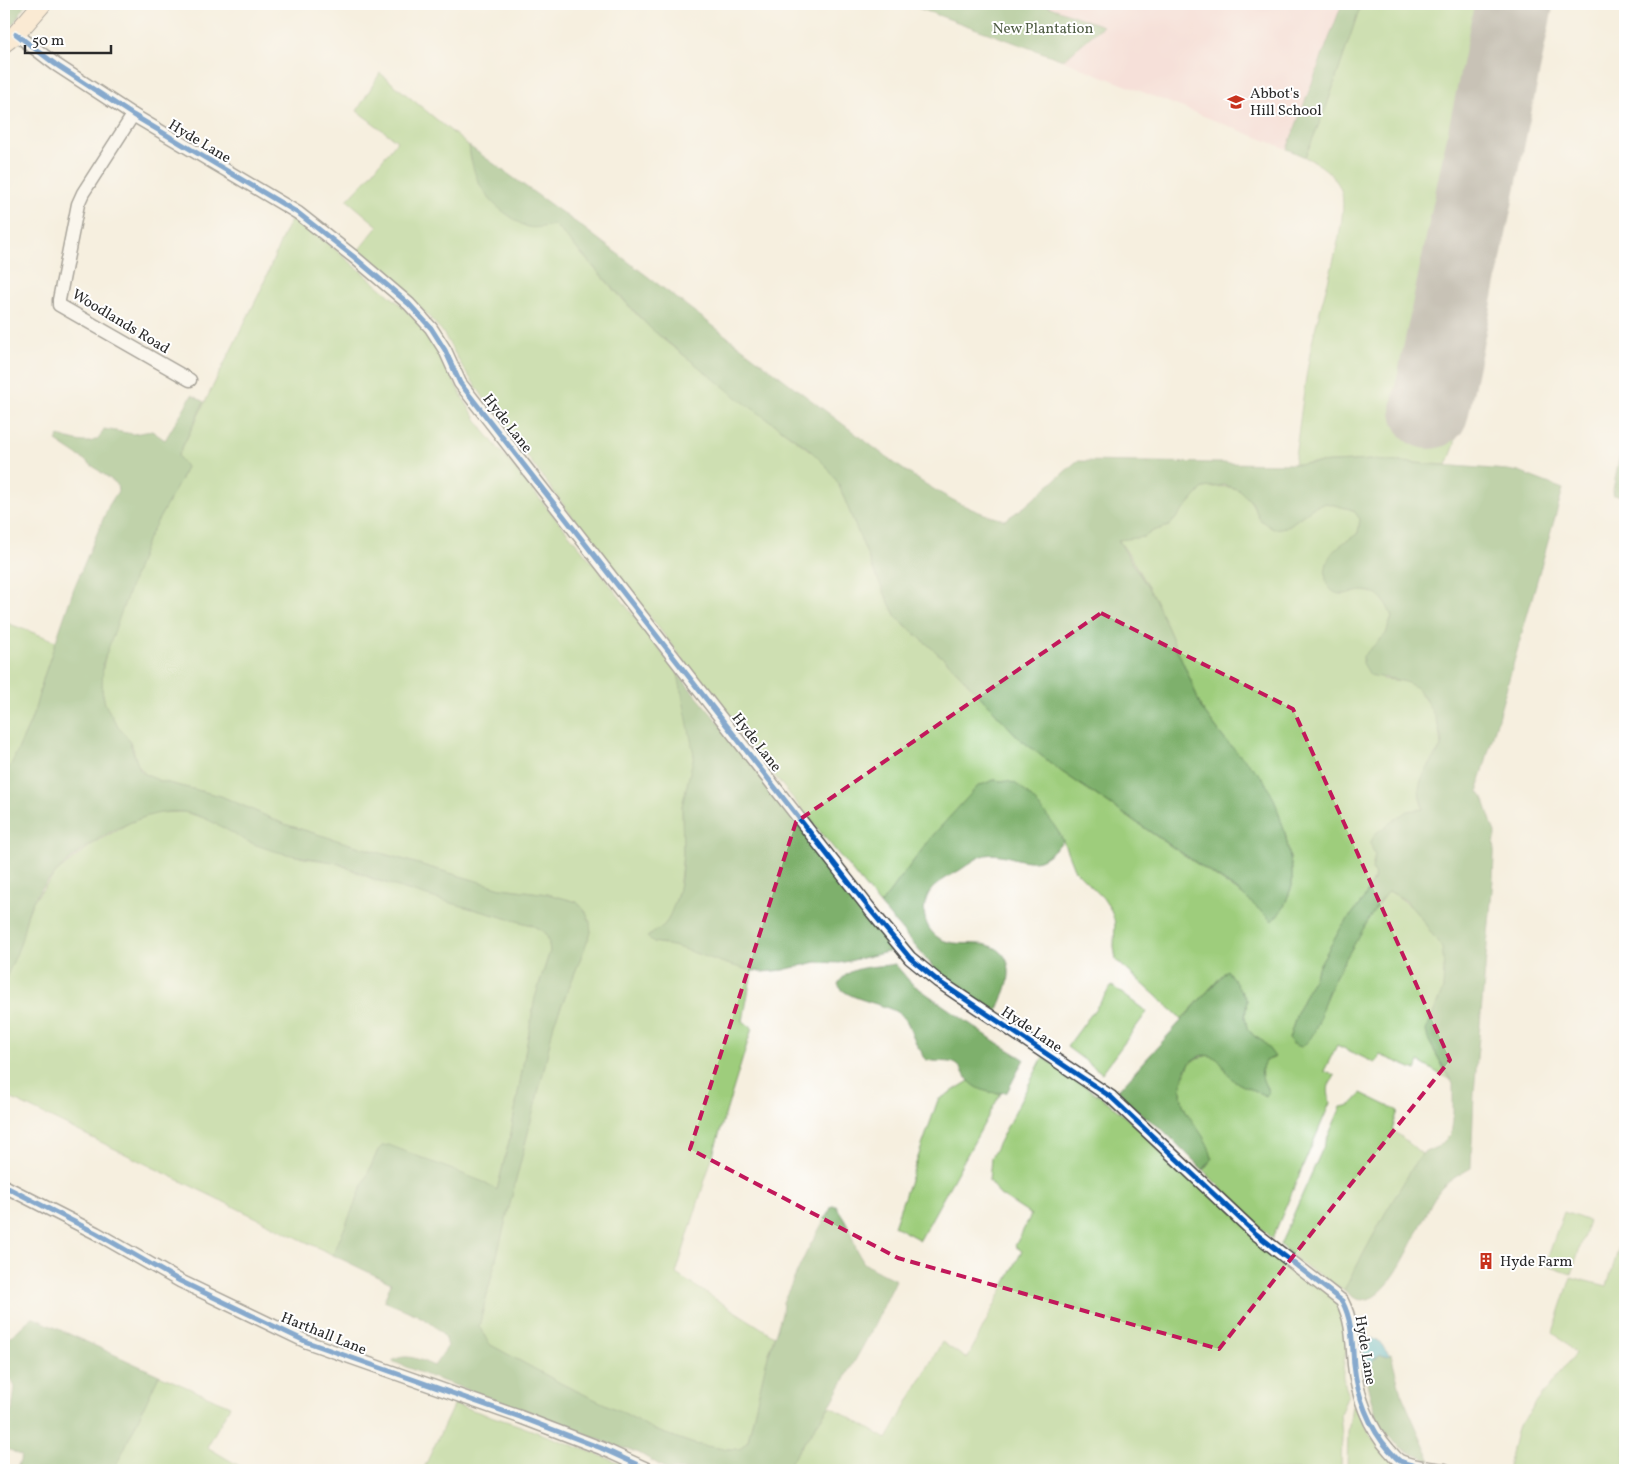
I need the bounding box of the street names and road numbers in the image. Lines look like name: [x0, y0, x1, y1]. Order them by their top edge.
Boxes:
street label: Hyde Lane: [164, 115, 235, 169]
street label: Woodlands Road: [67, 285, 173, 360]
street label: Hyde Lane: [477, 390, 537, 458]
street label: Hyde Lane: [726, 709, 786, 777]
street label: Hyde Lane: [996, 1002, 1066, 1058]
street label: Harthall Lane: [277, 1308, 369, 1361]
street label: Hyde Lane: [1349, 1314, 1380, 1386]

